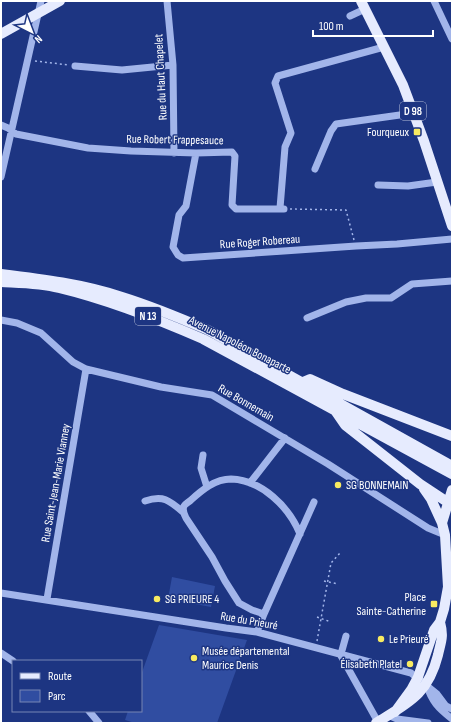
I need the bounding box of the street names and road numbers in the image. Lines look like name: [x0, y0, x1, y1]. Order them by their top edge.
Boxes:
street label: Rue du Haut Chapelet: [151, 33, 171, 121]
road number: D 98: [400, 102, 426, 120]
street label: Rue Robert Frappesauce: [126, 132, 224, 148]
street label: Rue Roger Robereau: [219, 232, 301, 252]
road number: N 13: [135, 307, 161, 325]
street label: Avenue Napoléon Bonaparte: [186, 312, 294, 377]
street label: Rue Bonnemain: [215, 381, 277, 425]
street label: Rue Saint-Jean-Marie Vianney: [38, 422, 74, 544]
street label: Rue du Prieuré: [219, 609, 279, 633]

